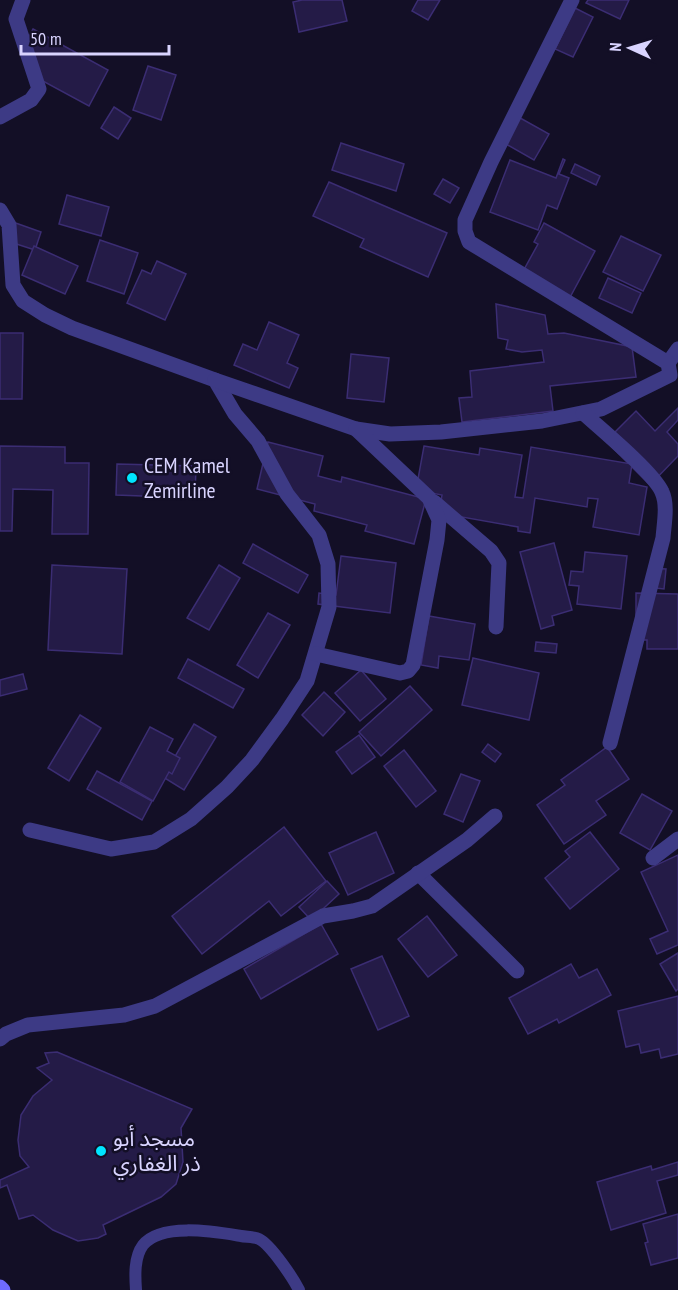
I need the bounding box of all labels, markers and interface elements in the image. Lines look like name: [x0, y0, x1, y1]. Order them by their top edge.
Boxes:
scale bar: [21, 18, 170, 56]
north arrow: [600, 18, 660, 78]
text: 50 m: [30, 27, 62, 50]
text: N: [605, 42, 625, 52]
place label: CEM Kamel Zemirline: [144, 451, 231, 504]
marker: CEM Kamel Zemirline: [125, 471, 139, 485]
place label: مسجد أبو ذر الغفاري: [113, 1124, 201, 1180]
marker: مسجد أبو ذر الغفاري: [94, 1144, 108, 1158]

